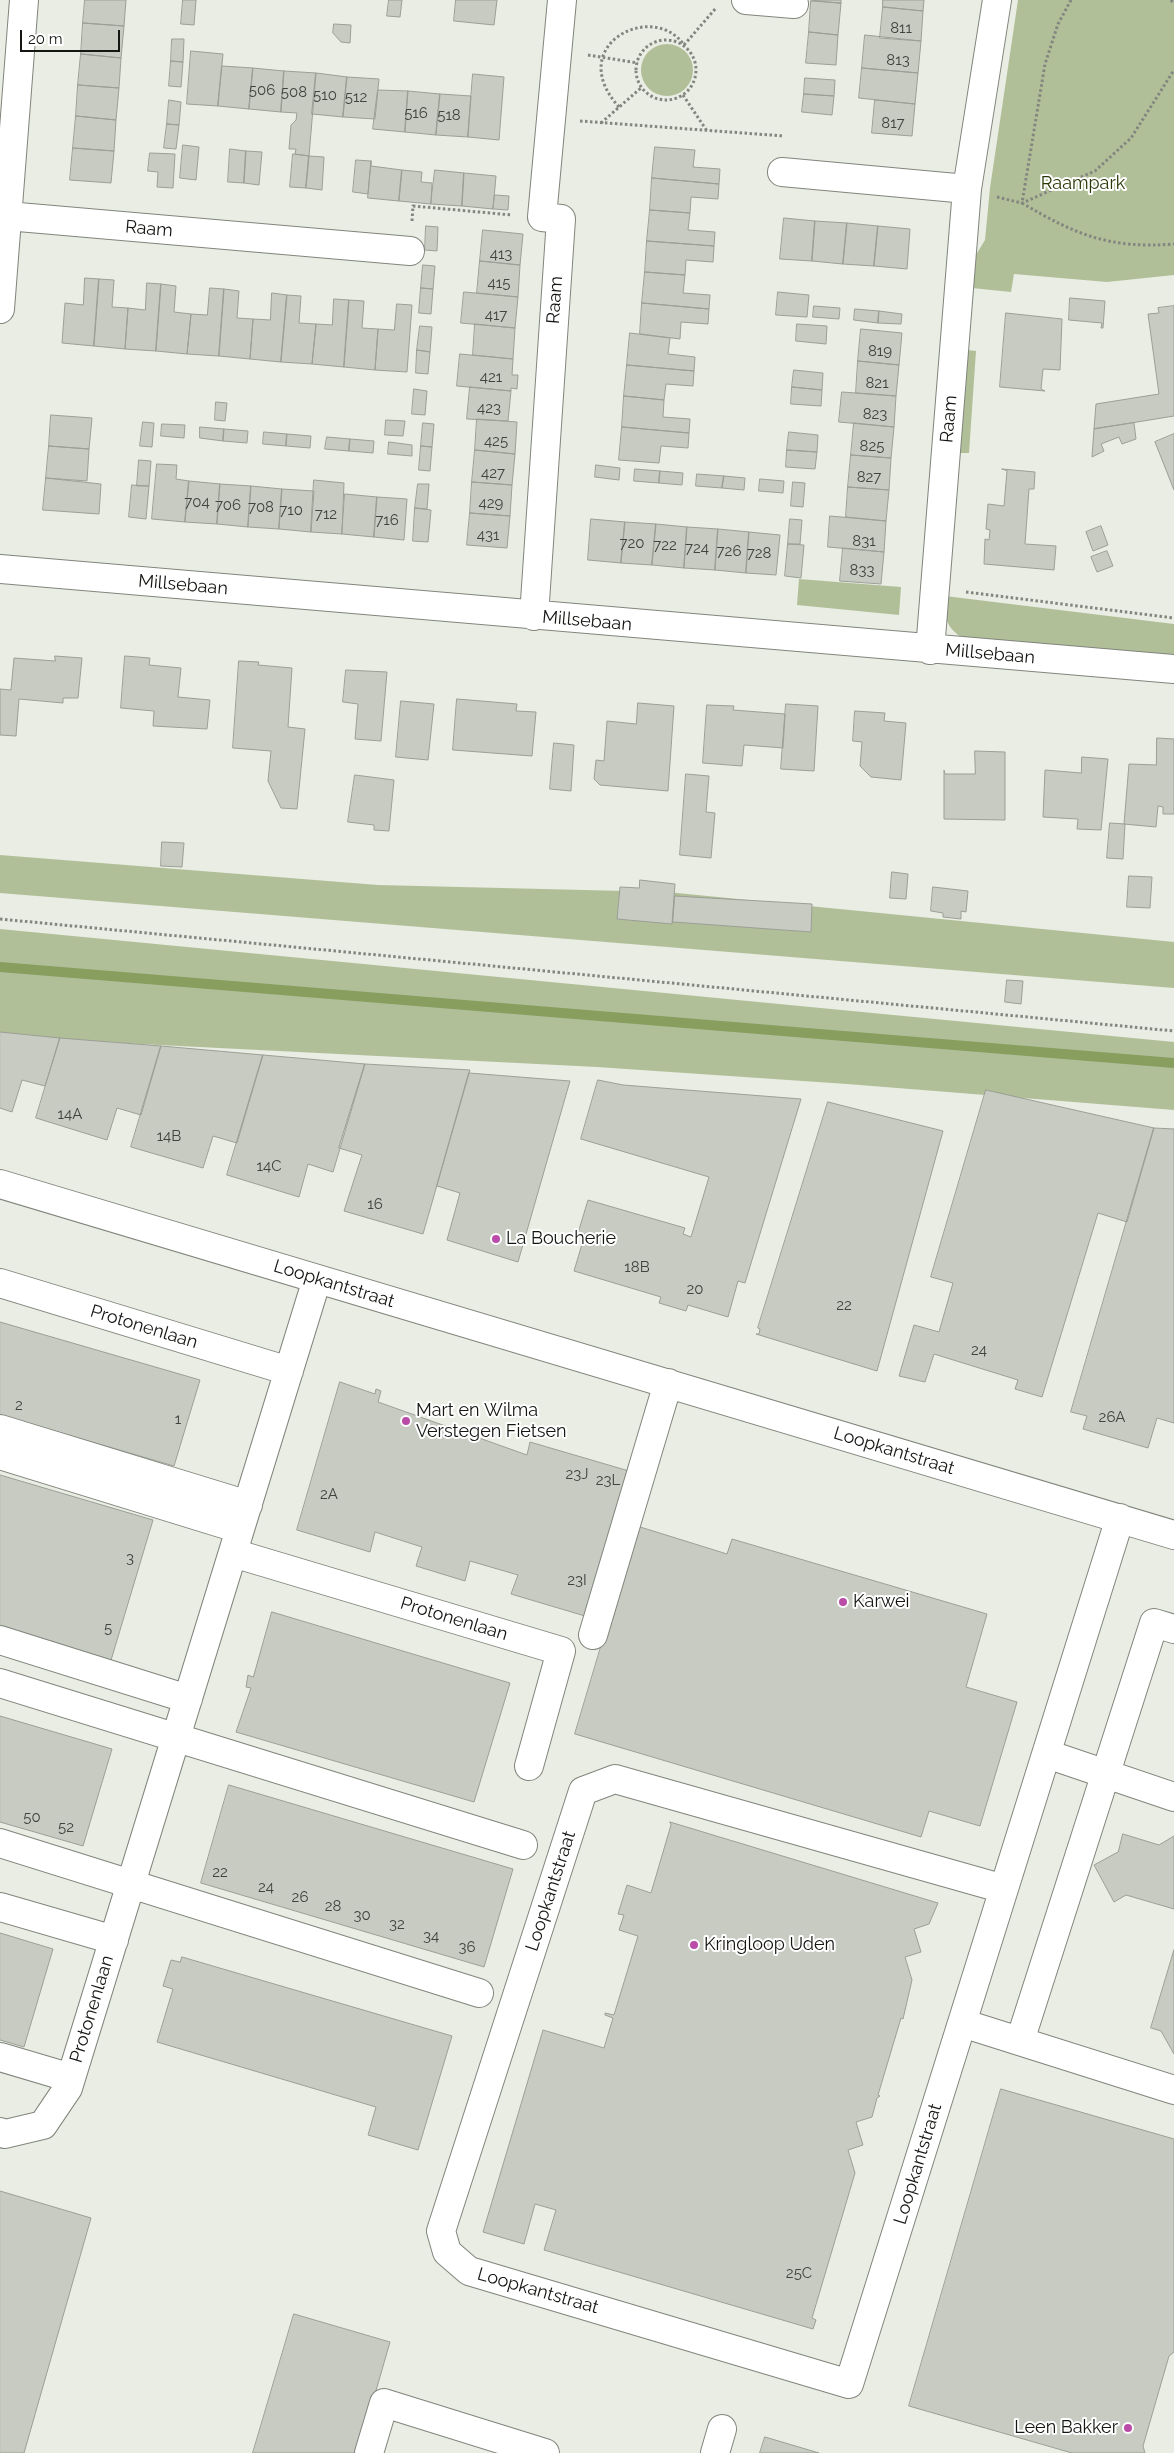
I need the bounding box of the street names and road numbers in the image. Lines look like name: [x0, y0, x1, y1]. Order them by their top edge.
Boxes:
street label: Raam: [124, 216, 174, 242]
street label: Raam: [543, 275, 567, 325]
street label: Raam: [936, 394, 962, 444]
street label: Millsebaan: [137, 570, 229, 600]
street label: Millsebaan: [541, 606, 633, 636]
street label: Millsebaan: [944, 639, 1036, 669]
street label: Loopkantstraat: [271, 1255, 397, 1313]
street label: Protonenlaan: [88, 1300, 200, 1354]
street label: Loopkantstraat: [831, 1422, 957, 1480]
street label: Protonenlaan: [398, 1592, 510, 1646]
street label: Loopkantstraat: [521, 1828, 581, 1954]
street label: Protonenlaan: [65, 1953, 119, 2065]
street label: Loopkantstraat: [889, 2101, 947, 2227]
street label: Loopkantstraat: [475, 2263, 601, 2319]

